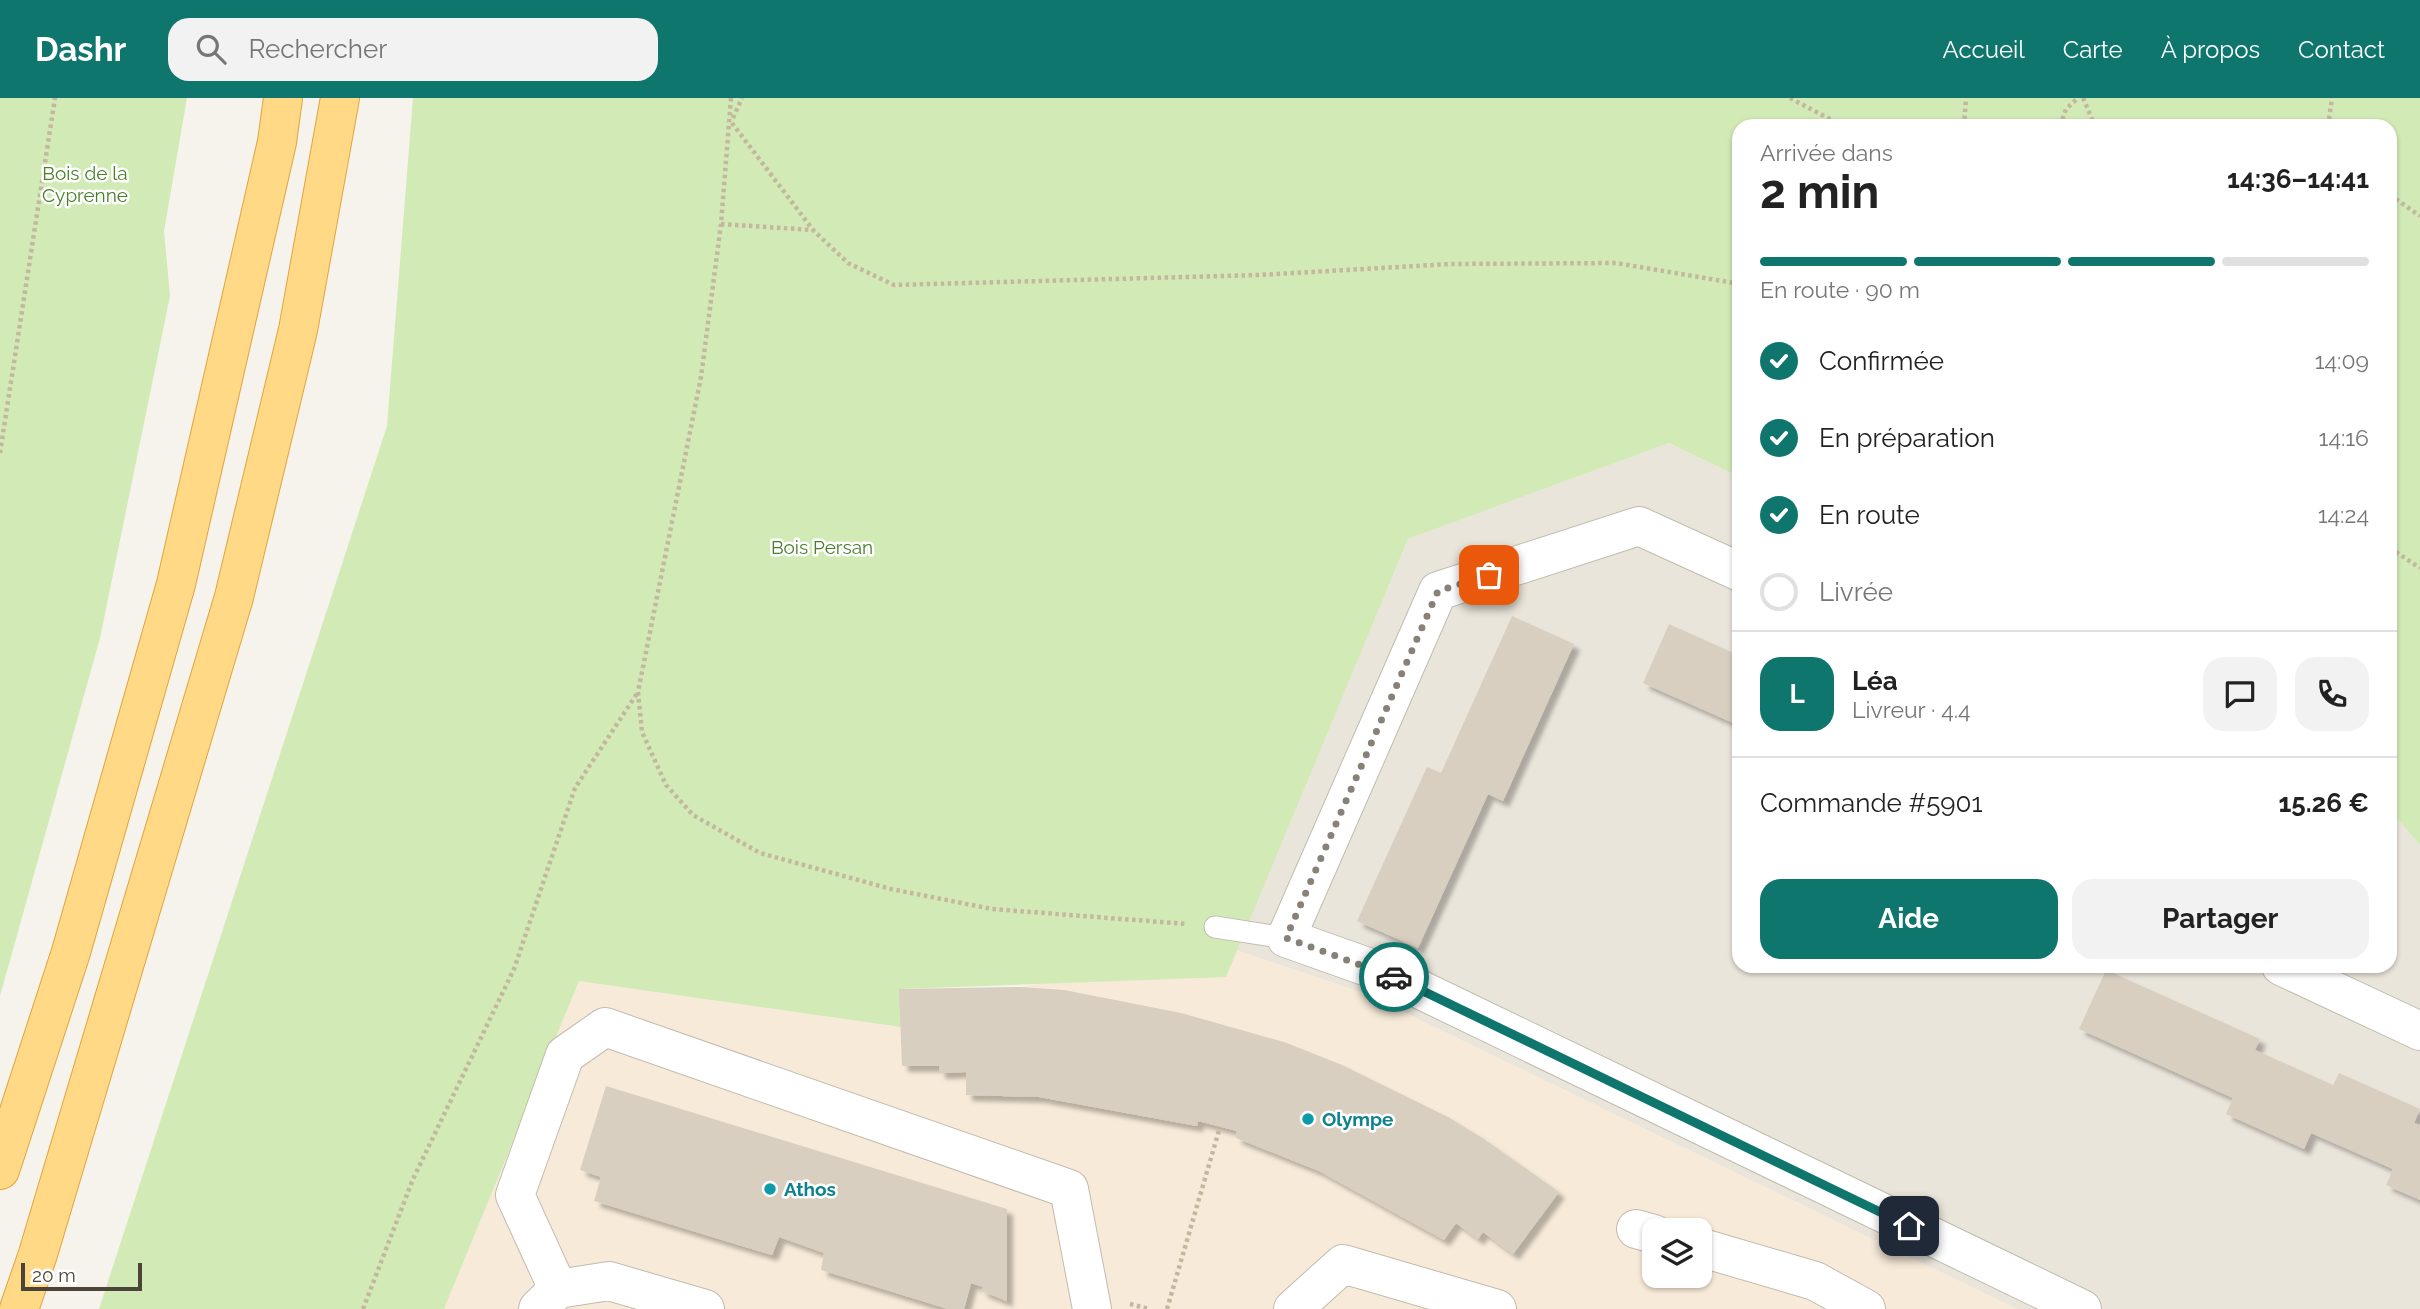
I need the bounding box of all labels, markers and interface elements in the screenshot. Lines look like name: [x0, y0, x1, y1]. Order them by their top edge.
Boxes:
search box: [168, 18, 658, 81]
text: Dashr: [35, 30, 126, 69]
icon: search: [192, 30, 230, 68]
text: Rechercher: [248, 34, 387, 64]
text: Accueil: [1943, 35, 2025, 64]
text: Carte: [2063, 35, 2123, 64]
text: À propos: [2161, 35, 2260, 64]
text: Contact: [2298, 35, 2385, 64]
text: Arrivée dans: [1760, 139, 1893, 166]
park label: Bois de la Cyprenne: [42, 162, 128, 206]
text: 14:36–14:41: [2227, 164, 2369, 194]
text: 2 min: [1760, 165, 1879, 219]
text: En route · 90 m: [1760, 276, 1920, 303]
icon: check: [1760, 342, 1798, 380]
text: Confirmée: [1819, 346, 1944, 376]
text: 14:09: [2315, 347, 2369, 374]
icon: check: [1760, 419, 1798, 457]
text: En préparation: [1819, 423, 1995, 453]
text: 14:16: [2319, 424, 2369, 451]
icon: check: [1760, 496, 1798, 534]
text: En route: [1819, 500, 1920, 530]
text: 14:24: [2318, 501, 2369, 528]
park label: Bois Persan: [771, 536, 873, 558]
pin: [1459, 545, 1519, 605]
icon: bag: [1470, 556, 1508, 594]
text: Livrée: [1819, 577, 1893, 607]
button: chat: [2203, 657, 2277, 731]
button: phone: [2295, 657, 2369, 731]
text: Léa: [1852, 666, 1898, 696]
text: L: [1789, 679, 1805, 709]
text: Livreur · 4.4: [1852, 696, 1971, 723]
text: Commande #5901: [1760, 788, 1983, 818]
text: 15.26 €: [2278, 788, 2369, 818]
button: Aide: [1760, 879, 2058, 959]
button: Partager: [2072, 879, 2369, 959]
courier: [1359, 942, 1429, 1012]
icon: car: [1375, 958, 1413, 996]
place label: Olympe: [1322, 1108, 1393, 1130]
marker: Olympe: [1300, 1111, 1316, 1127]
place label: Athos: [784, 1178, 836, 1200]
marker: Athos: [762, 1181, 778, 1197]
pin: [1879, 1196, 1939, 1256]
icon: home: [1890, 1207, 1928, 1245]
map controls: [1642, 1218, 1712, 1288]
button: layers: [1642, 1218, 1712, 1288]
scale bar: [21, 1260, 142, 1292]
text: 20 m: [32, 1264, 76, 1286]

